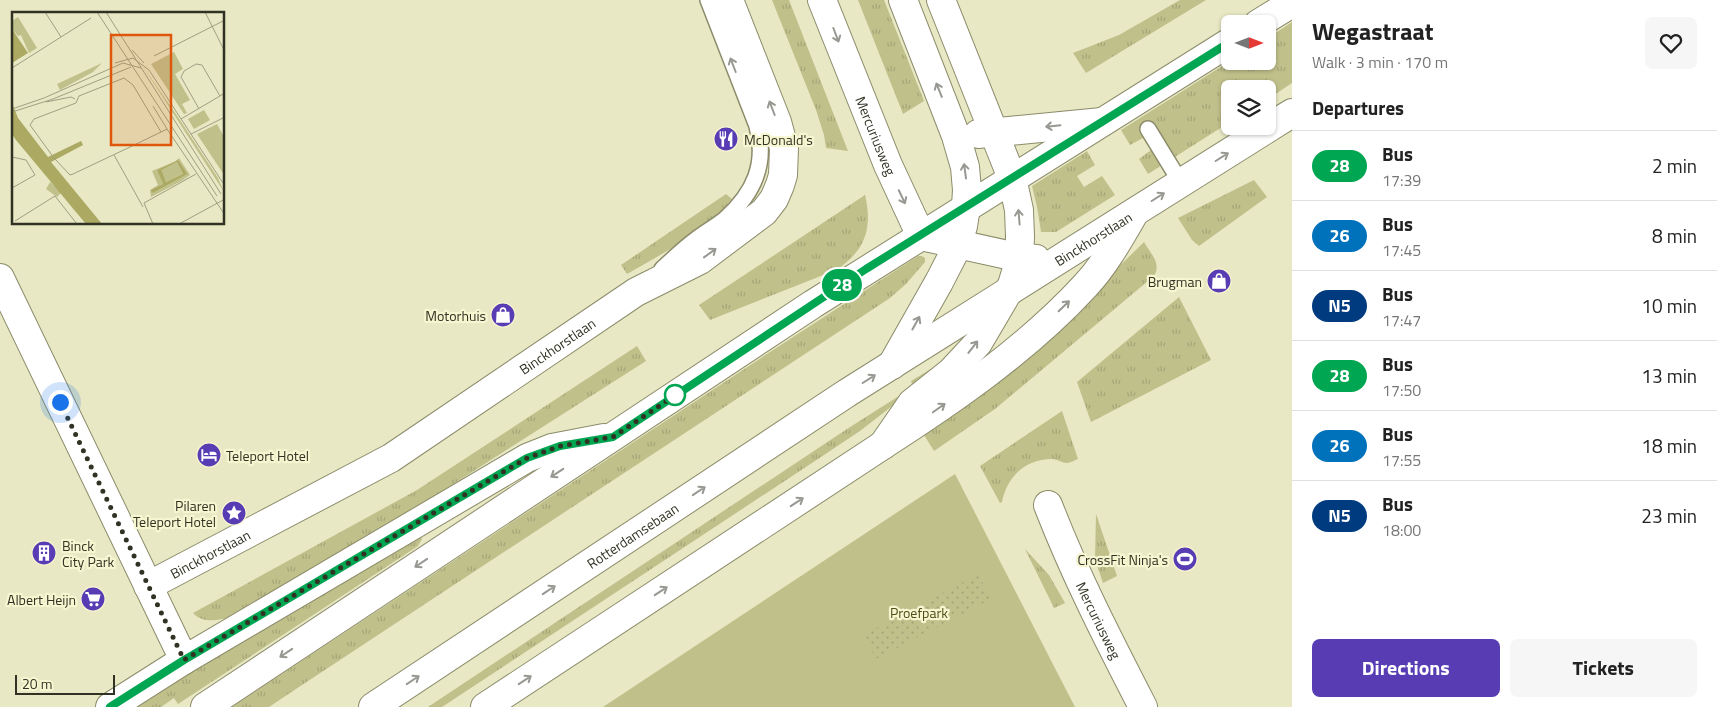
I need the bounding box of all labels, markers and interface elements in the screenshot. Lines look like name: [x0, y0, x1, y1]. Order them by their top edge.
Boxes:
inset map: [12, 12, 225, 225]
text: Wegastraat: [1312, 13, 1433, 49]
north arrow: [1221, 15, 1276, 70]
map controls: [1221, 15, 1276, 135]
button: heart: [1645, 17, 1697, 69]
one-way arrow: [832, 27, 841, 43]
text: Walk · 3 min · 170 m: [1312, 50, 1448, 74]
one-way arrow: [728, 58, 737, 73]
button: layers: [1221, 80, 1276, 135]
one-way arrow: [934, 83, 943, 98]
street label: Mercuriusweg: [851, 93, 902, 179]
text: Departures: [1312, 93, 1404, 122]
one-way arrow: [767, 100, 776, 116]
one-way arrow: [1046, 122, 1062, 131]
restaurant icon: McDonald's: [713, 126, 739, 152]
place label: McDonald's: [744, 129, 813, 150]
text: Bus: [1382, 139, 1413, 168]
one-way arrow: [1215, 151, 1229, 162]
text: 2 min: [1652, 151, 1697, 180]
text: 28: [1329, 152, 1350, 179]
one-way arrow: [960, 163, 970, 179]
text: 17:39: [1382, 168, 1421, 192]
one-way arrow: [898, 189, 908, 204]
one-way arrow: [1151, 192, 1165, 202]
street label: Binckhorstlaan: [1050, 206, 1136, 271]
one-way arrow: [1015, 209, 1024, 225]
text: Bus: [1382, 209, 1413, 238]
text: 8 min: [1652, 221, 1697, 250]
text: 26: [1329, 222, 1350, 249]
text: 17:45: [1382, 238, 1421, 262]
one-way arrow: [702, 248, 716, 258]
shop icon: Brugman: [1206, 268, 1232, 294]
line badge: 28: [820, 269, 864, 301]
text: 28: [832, 271, 852, 298]
place label: Brugman: [1148, 271, 1202, 292]
text: Bus: [1382, 279, 1413, 308]
text: 10 min: [1641, 291, 1697, 320]
text: N5: [1328, 292, 1351, 319]
one-way arrow: [1058, 300, 1071, 312]
shop icon: Motorhuis: [490, 302, 516, 328]
place label: Motorhuis: [425, 305, 486, 326]
text: 17:47: [1382, 308, 1421, 332]
street label: Binckhorstlaan: [515, 312, 599, 379]
one-way arrow: [912, 316, 922, 330]
one-way arrow: [968, 341, 979, 354]
text: Bus: [1382, 349, 1413, 378]
text: 13 min: [1641, 361, 1697, 390]
text: 28: [1329, 362, 1350, 389]
one-way arrow: [862, 374, 876, 384]
text: 17:50: [1382, 378, 1421, 402]
unlabelled marker: [664, 384, 686, 406]
your location: [48, 390, 73, 415]
one-way arrow: [931, 403, 945, 413]
text: Bus: [1382, 419, 1413, 448]
text: 18 min: [1641, 431, 1697, 460]
text: 26: [1329, 432, 1350, 459]
hotel icon: Teleport Hotel: [196, 442, 222, 468]
place label: Teleport Hotel: [226, 445, 309, 466]
text: 17:55: [1382, 448, 1421, 472]
one-way arrow: [551, 469, 565, 479]
one-way arrow: [691, 486, 705, 496]
text: Bus: [1382, 489, 1413, 518]
place label: Pilaren Teleport Hotel: [133, 495, 216, 532]
street label: Rotterdamsebaan: [582, 497, 682, 573]
one-way arrow: [790, 497, 804, 507]
place icon: Pilaren Teleport Hotel: [221, 500, 247, 526]
text: 23 min: [1641, 501, 1697, 530]
text: N5: [1328, 502, 1351, 529]
text: 18:00: [1382, 518, 1421, 542]
street label: Binckhorstlaan: [166, 524, 254, 583]
place label: Binck City Park: [62, 535, 115, 572]
building icon: Binck City Park: [31, 540, 57, 566]
sports icon: CrossFit Ninja's: [1172, 546, 1198, 572]
place label: CrossFit Ninja's: [1077, 549, 1168, 570]
one-way arrow: [415, 558, 429, 568]
street label: Mercuriusweg: [1071, 578, 1127, 662]
one-way arrow: [541, 585, 555, 595]
supermarket icon: Albert Heijn: [80, 586, 106, 612]
one-way arrow: [654, 586, 668, 596]
place label: Albert Heijn: [7, 589, 76, 610]
park label: Proefpark: [890, 602, 948, 623]
button: Directions: [1312, 639, 1500, 697]
button: Tickets: [1510, 639, 1697, 697]
one-way arrow: [279, 647, 293, 658]
scale bar: [15, 672, 115, 695]
text: 20 m: [22, 673, 52, 694]
one-way arrow: [406, 675, 420, 685]
one-way arrow: [518, 675, 532, 685]

